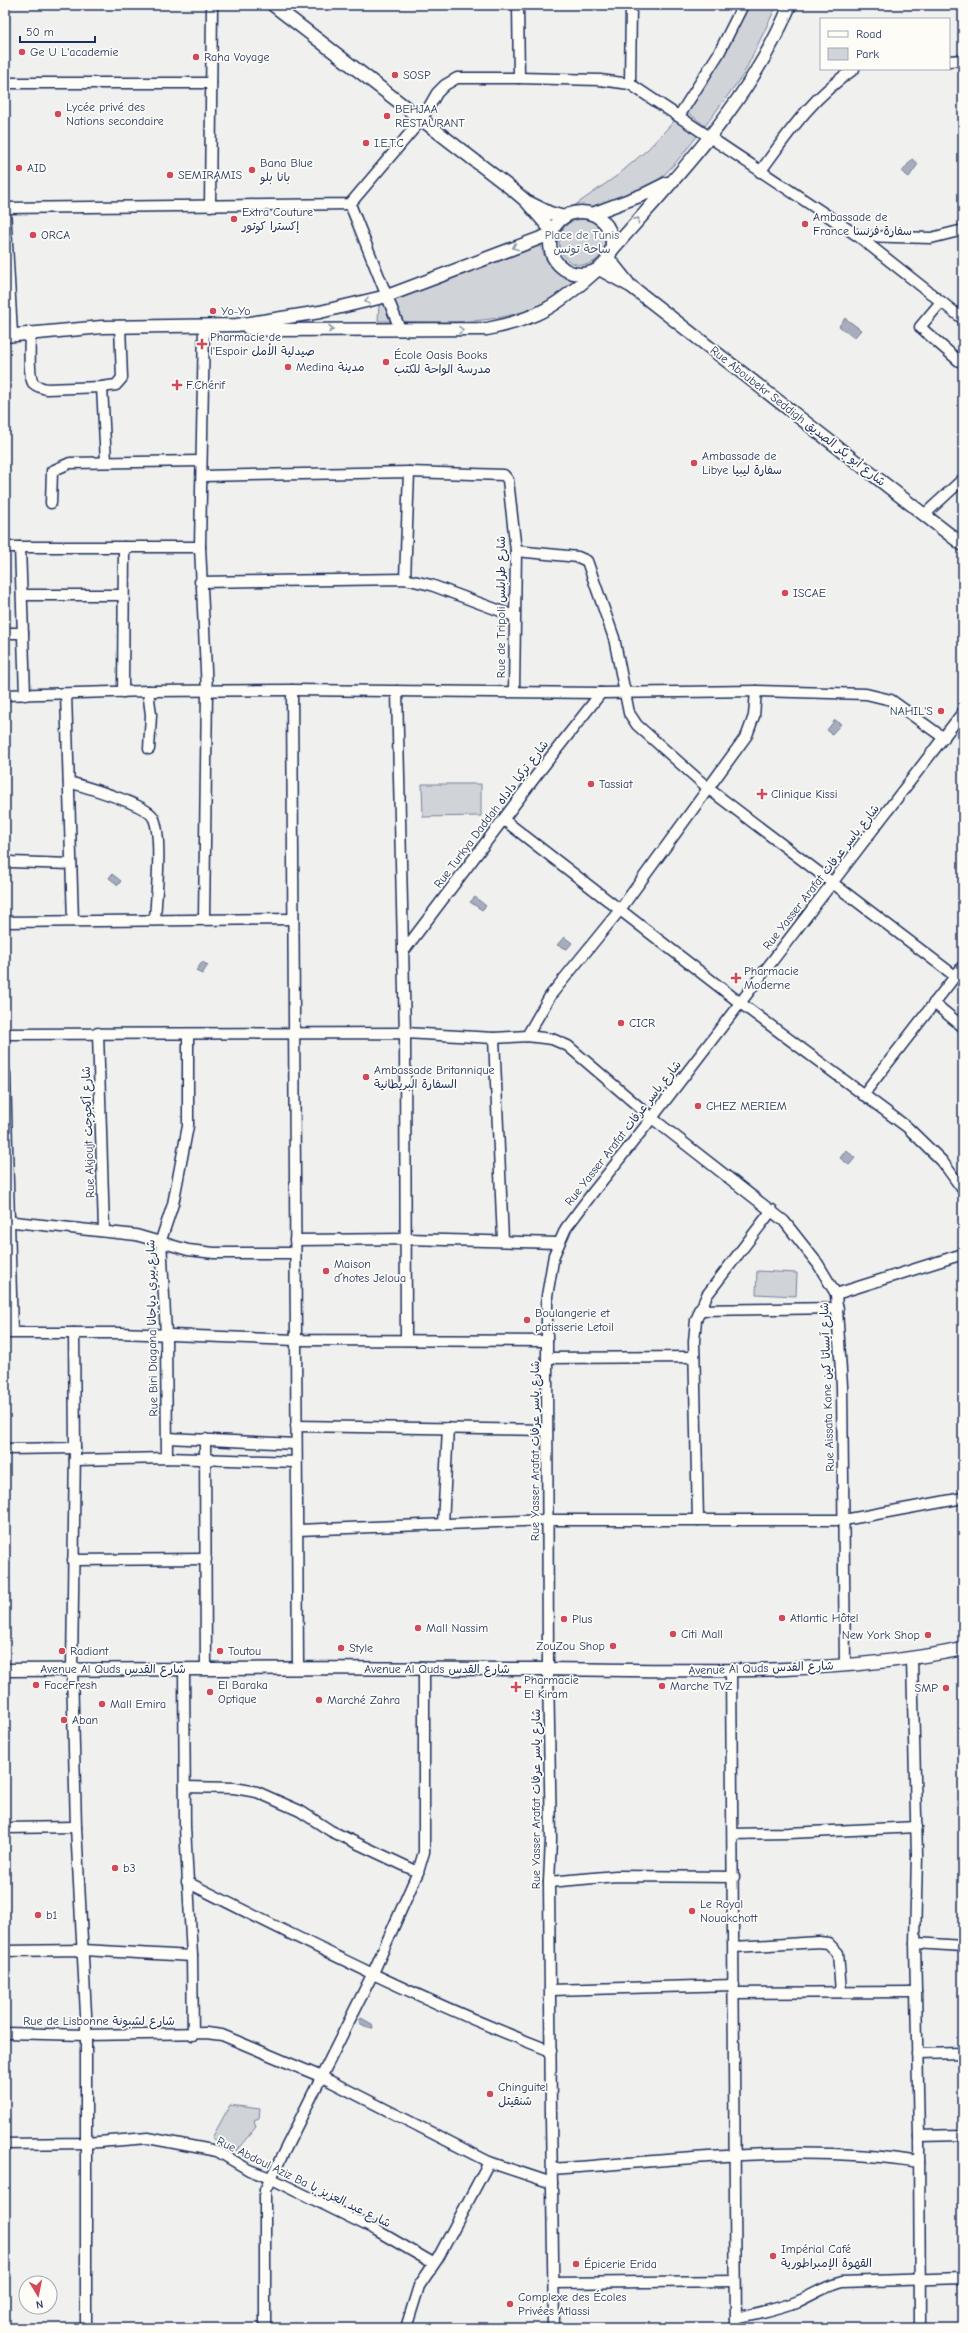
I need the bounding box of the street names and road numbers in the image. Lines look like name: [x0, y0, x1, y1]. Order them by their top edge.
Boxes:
street label: Rue Aboubekr Seddigh شارع أبو بكر الصديق: [706, 343, 888, 490]
street label: Rue de Tripoli شارع طرابلس: [494, 536, 510, 678]
street label: Rue Turkya Daddah شارع تركيا داداه: [431, 737, 553, 892]
street label: Rue Yasser Arafat شارع ياسر عرفات: [760, 802, 884, 954]
street label: Rue Yasser Arafat شارع ياسر عرفات: [562, 1058, 686, 1210]
street label: Rue Akjoujt شارع أكجوجت: [79, 1066, 99, 1198]
street label: Rue Biri Diagana شارع بيري دياجانا: [143, 1239, 163, 1417]
street label: Rue Aissata Kane شارع آيساتا كين: [817, 1302, 839, 1472]
street label: Rue Yasser Arafat شارع ياسر عرفات: [528, 1361, 544, 1541]
street label: Avenue Al Quds شارع القدس: [688, 1658, 834, 1680]
street label: Avenue Al Quds شارع القدس: [40, 1662, 186, 1678]
street label: Avenue Al Quds شارع القدس: [364, 1662, 510, 1678]
street label: Rue Yasser Arafat شارع ياسر عرفات: [529, 1709, 545, 1889]
street label: Rue de Lisbonne شارع لشبونة: [23, 2014, 175, 2030]
street label: Rue Abdoul Aziz Ba شارع عبد العزيز با: [214, 2134, 393, 2232]

